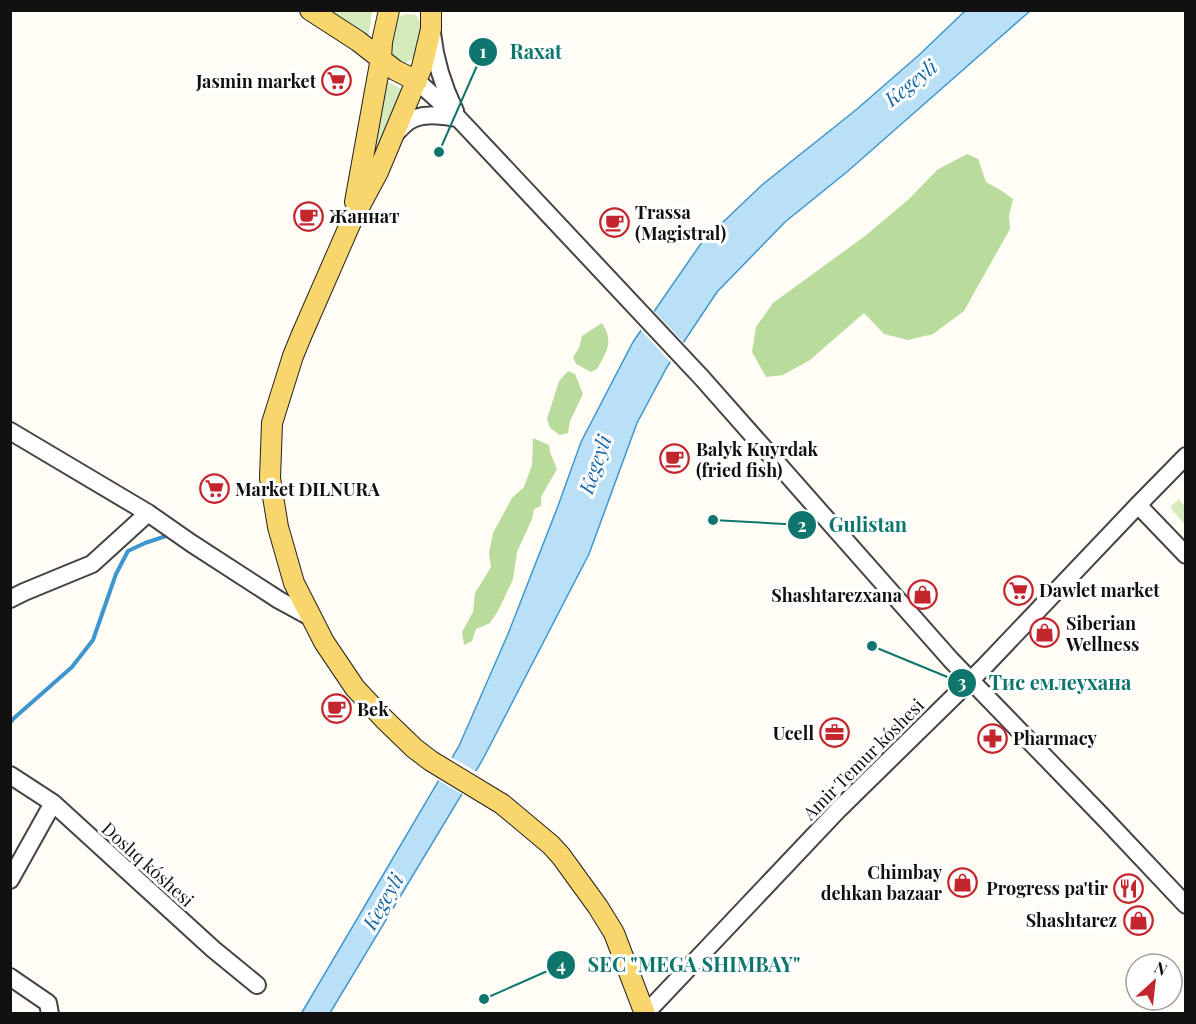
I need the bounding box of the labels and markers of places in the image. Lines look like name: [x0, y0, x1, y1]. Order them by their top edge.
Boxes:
callout: Raxat: [468, 33, 575, 71]
supermarket icon: Jasmin market: [321, 65, 353, 97]
place label: Jasmin market: [195, 69, 317, 93]
cafe icon: Жаннат: [292, 200, 324, 232]
place label: Trassa (Magistral): [635, 200, 726, 245]
place label: Жаннат: [328, 204, 400, 228]
cafe icon: Trassa (Magistral): [598, 206, 630, 238]
place label: Balyk Kuyrdak (fried fish): [696, 437, 819, 482]
cafe icon: Balyk Kuyrdak (fried fish): [659, 443, 691, 475]
supermarket icon: Market DILNURA: [198, 473, 230, 505]
place label: Market DILNURA: [235, 477, 381, 501]
callout: Gulistan: [787, 506, 919, 544]
supermarket icon: Dawlet market: [1002, 574, 1034, 606]
place label: Dawlet market: [1039, 578, 1160, 602]
shop icon: Shashtarezxana: [907, 579, 939, 611]
place label: Shashtarezxana: [771, 583, 903, 607]
place label: Siberian Wellness: [1065, 611, 1139, 656]
shop icon: Siberian Wellness: [1029, 617, 1061, 649]
callout: Тис емлеухана: [947, 664, 1144, 702]
cafe icon: Bek: [320, 693, 352, 725]
place label: Bek: [357, 697, 389, 721]
office icon: Ucell: [819, 717, 851, 749]
place label: Ucell: [773, 721, 814, 745]
pharmacy icon: Pharmacy: [976, 722, 1008, 754]
place label: Pharmacy: [1013, 726, 1097, 750]
place label: Chimbay dehkan bazaar: [821, 860, 943, 905]
shop icon: Chimbay dehkan bazaar: [947, 866, 979, 898]
restaurant icon: Progress pa'tir: [1113, 872, 1145, 904]
place label: Progress pa'tir: [986, 876, 1109, 900]
shop icon: Shashtarez: [1122, 904, 1154, 936]
place label: Shashtarez: [1026, 908, 1117, 932]
callout: SEC "MEGA SHIMBAY": [546, 946, 813, 984]

